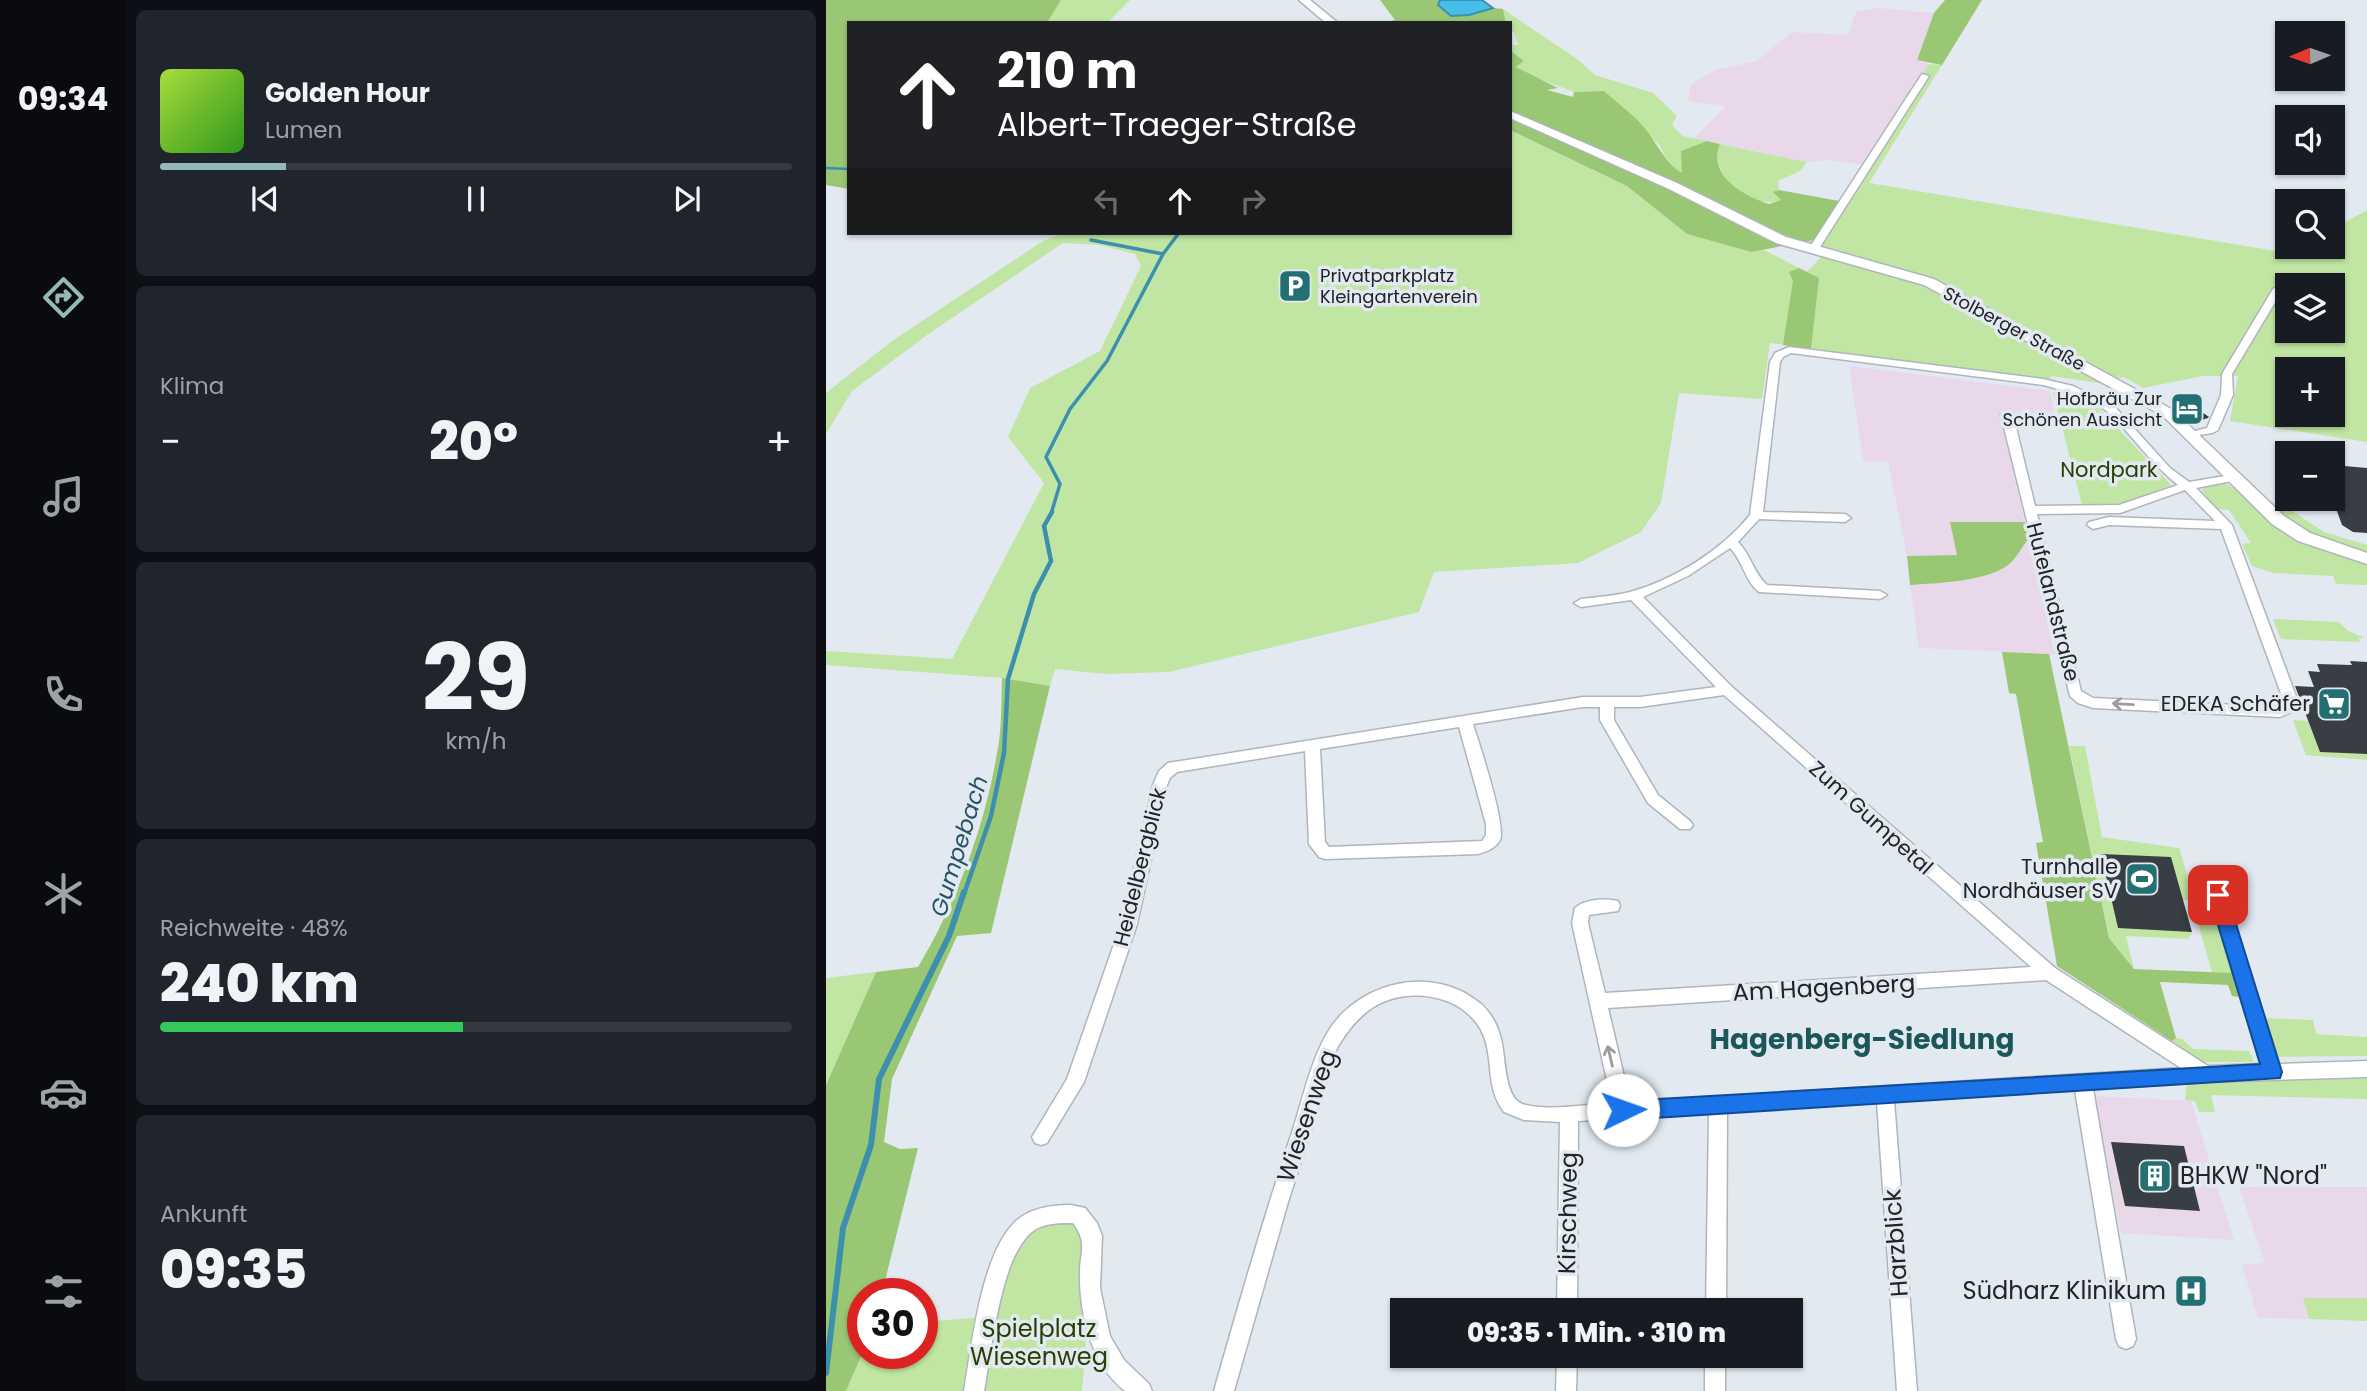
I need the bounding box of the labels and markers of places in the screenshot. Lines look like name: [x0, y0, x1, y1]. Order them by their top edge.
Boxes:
place label: Privatparkplatz Kleingartenverein: [1320, 263, 1478, 309]
parking icon: Privatparkplatz Kleingartenverein: [1276, 267, 1314, 305]
place label: Hofbräu Zur Schönen Aussicht: [2003, 386, 2162, 432]
hotel icon: Hofbräu Zur Schönen Aussicht: [2168, 390, 2206, 428]
supermarket icon: EDEKA Schäfer: [2315, 685, 2353, 723]
place label: EDEKA Schäfer: [2161, 689, 2310, 718]
place label: Turnhalle Nordhäuser SV: [1963, 852, 2118, 905]
sports icon: Turnhalle Nordhäuser SV: [2123, 860, 2161, 898]
pin: [2188, 865, 2248, 925]
building icon: BHKW "Nord": [2136, 1157, 2174, 1195]
place label: BHKW "Nord": [2180, 1159, 2327, 1192]
hospital icon: Südharz Klinikum: [2172, 1272, 2210, 1310]
place label: Südharz Klinikum: [1963, 1274, 2166, 1307]

